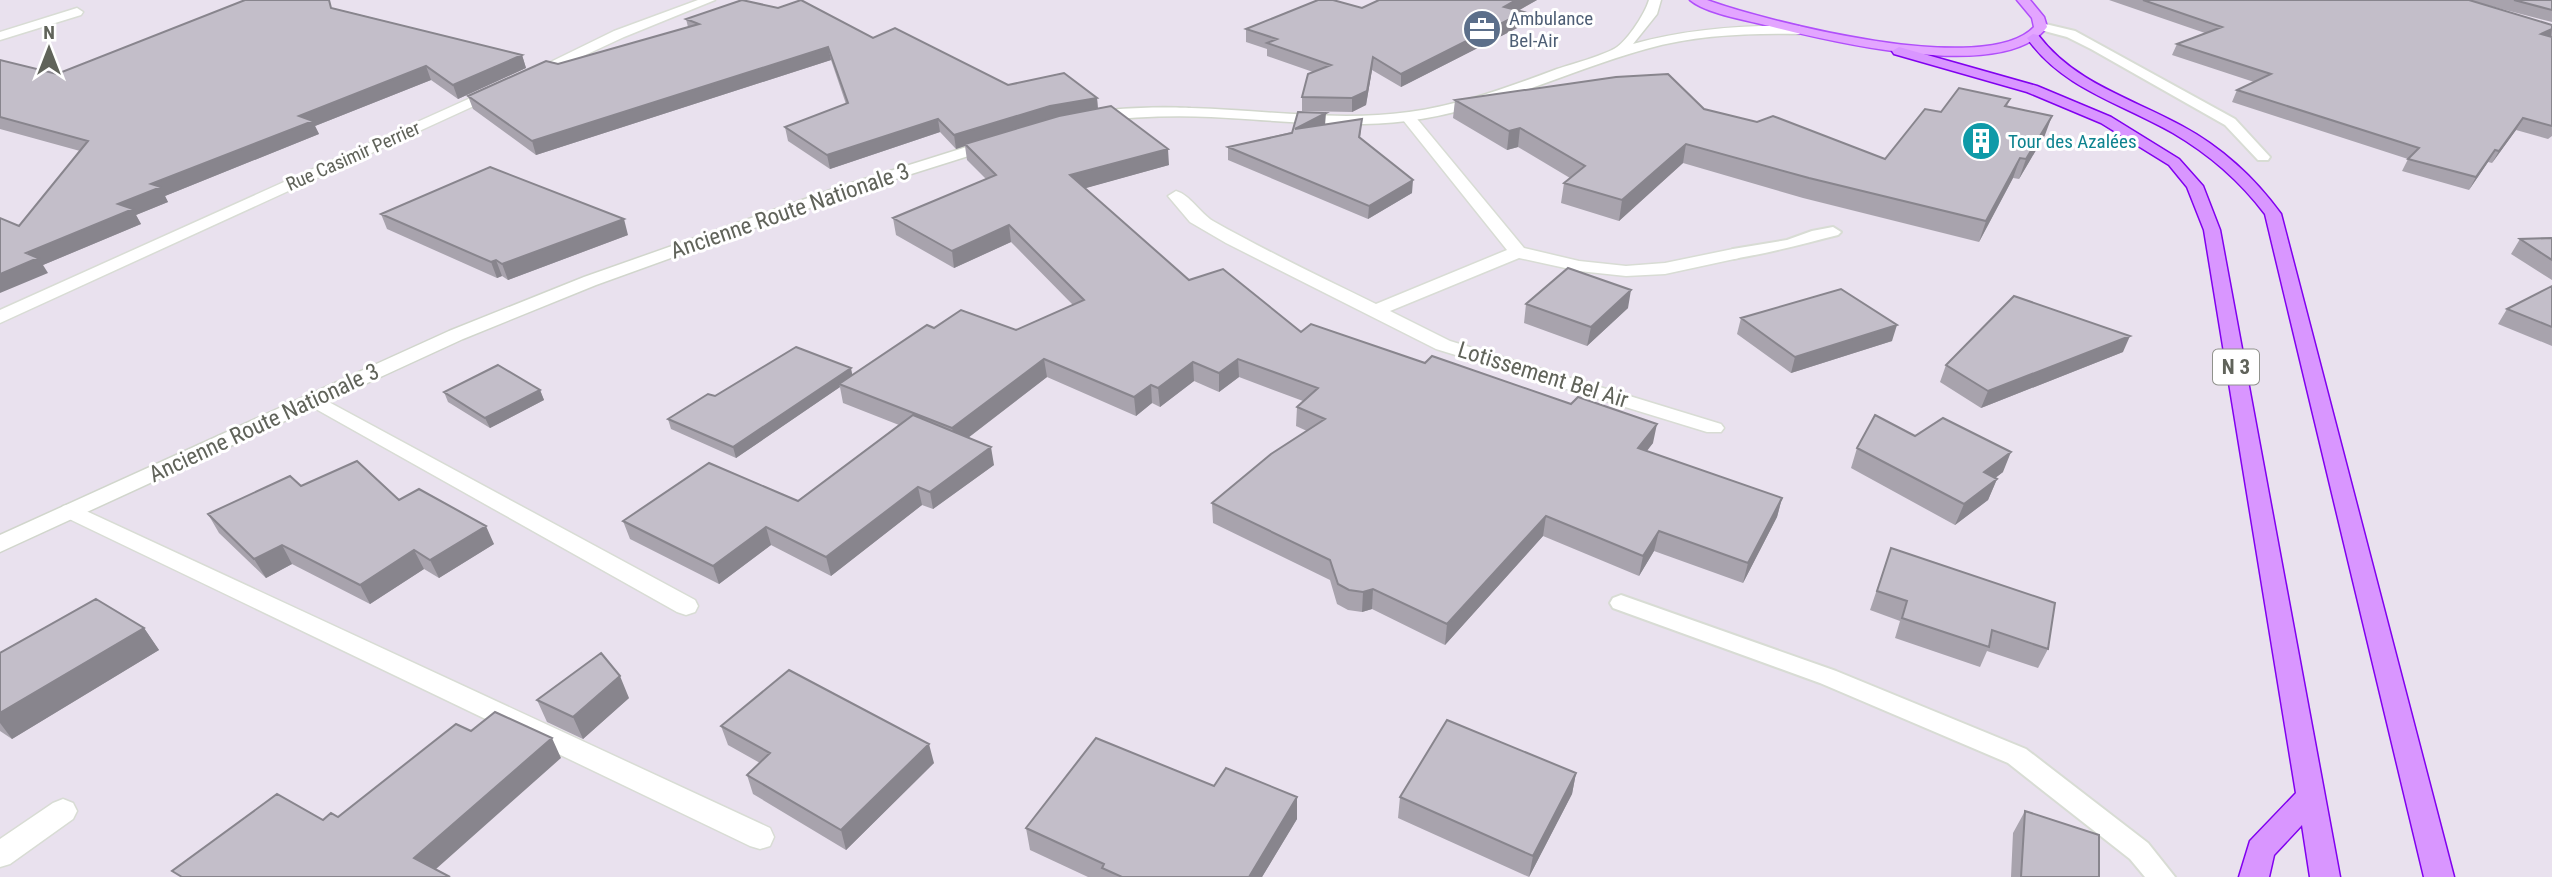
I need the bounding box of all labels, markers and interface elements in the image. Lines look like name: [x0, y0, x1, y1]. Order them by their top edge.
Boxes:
place label: Ambulance Bel-Air: [1509, 7, 1593, 52]
office icon: Ambulance Bel-Air: [1461, 8, 1503, 50]
north arrow: [14, 14, 84, 84]
text: N: [43, 21, 55, 44]
street label: Rue Casimir Perrier: [282, 116, 424, 196]
building icon: Tour des Azalées: [1960, 120, 2002, 162]
place label: Tour des Azalées: [2008, 130, 2137, 153]
street label: Ancienne Route Nationale 3: [667, 157, 913, 265]
street label: Lotissement Bel Air: [1454, 336, 1632, 414]
road number: N 3: [2213, 350, 2259, 384]
street label: Ancienne Route Nationale 3: [145, 358, 383, 488]

